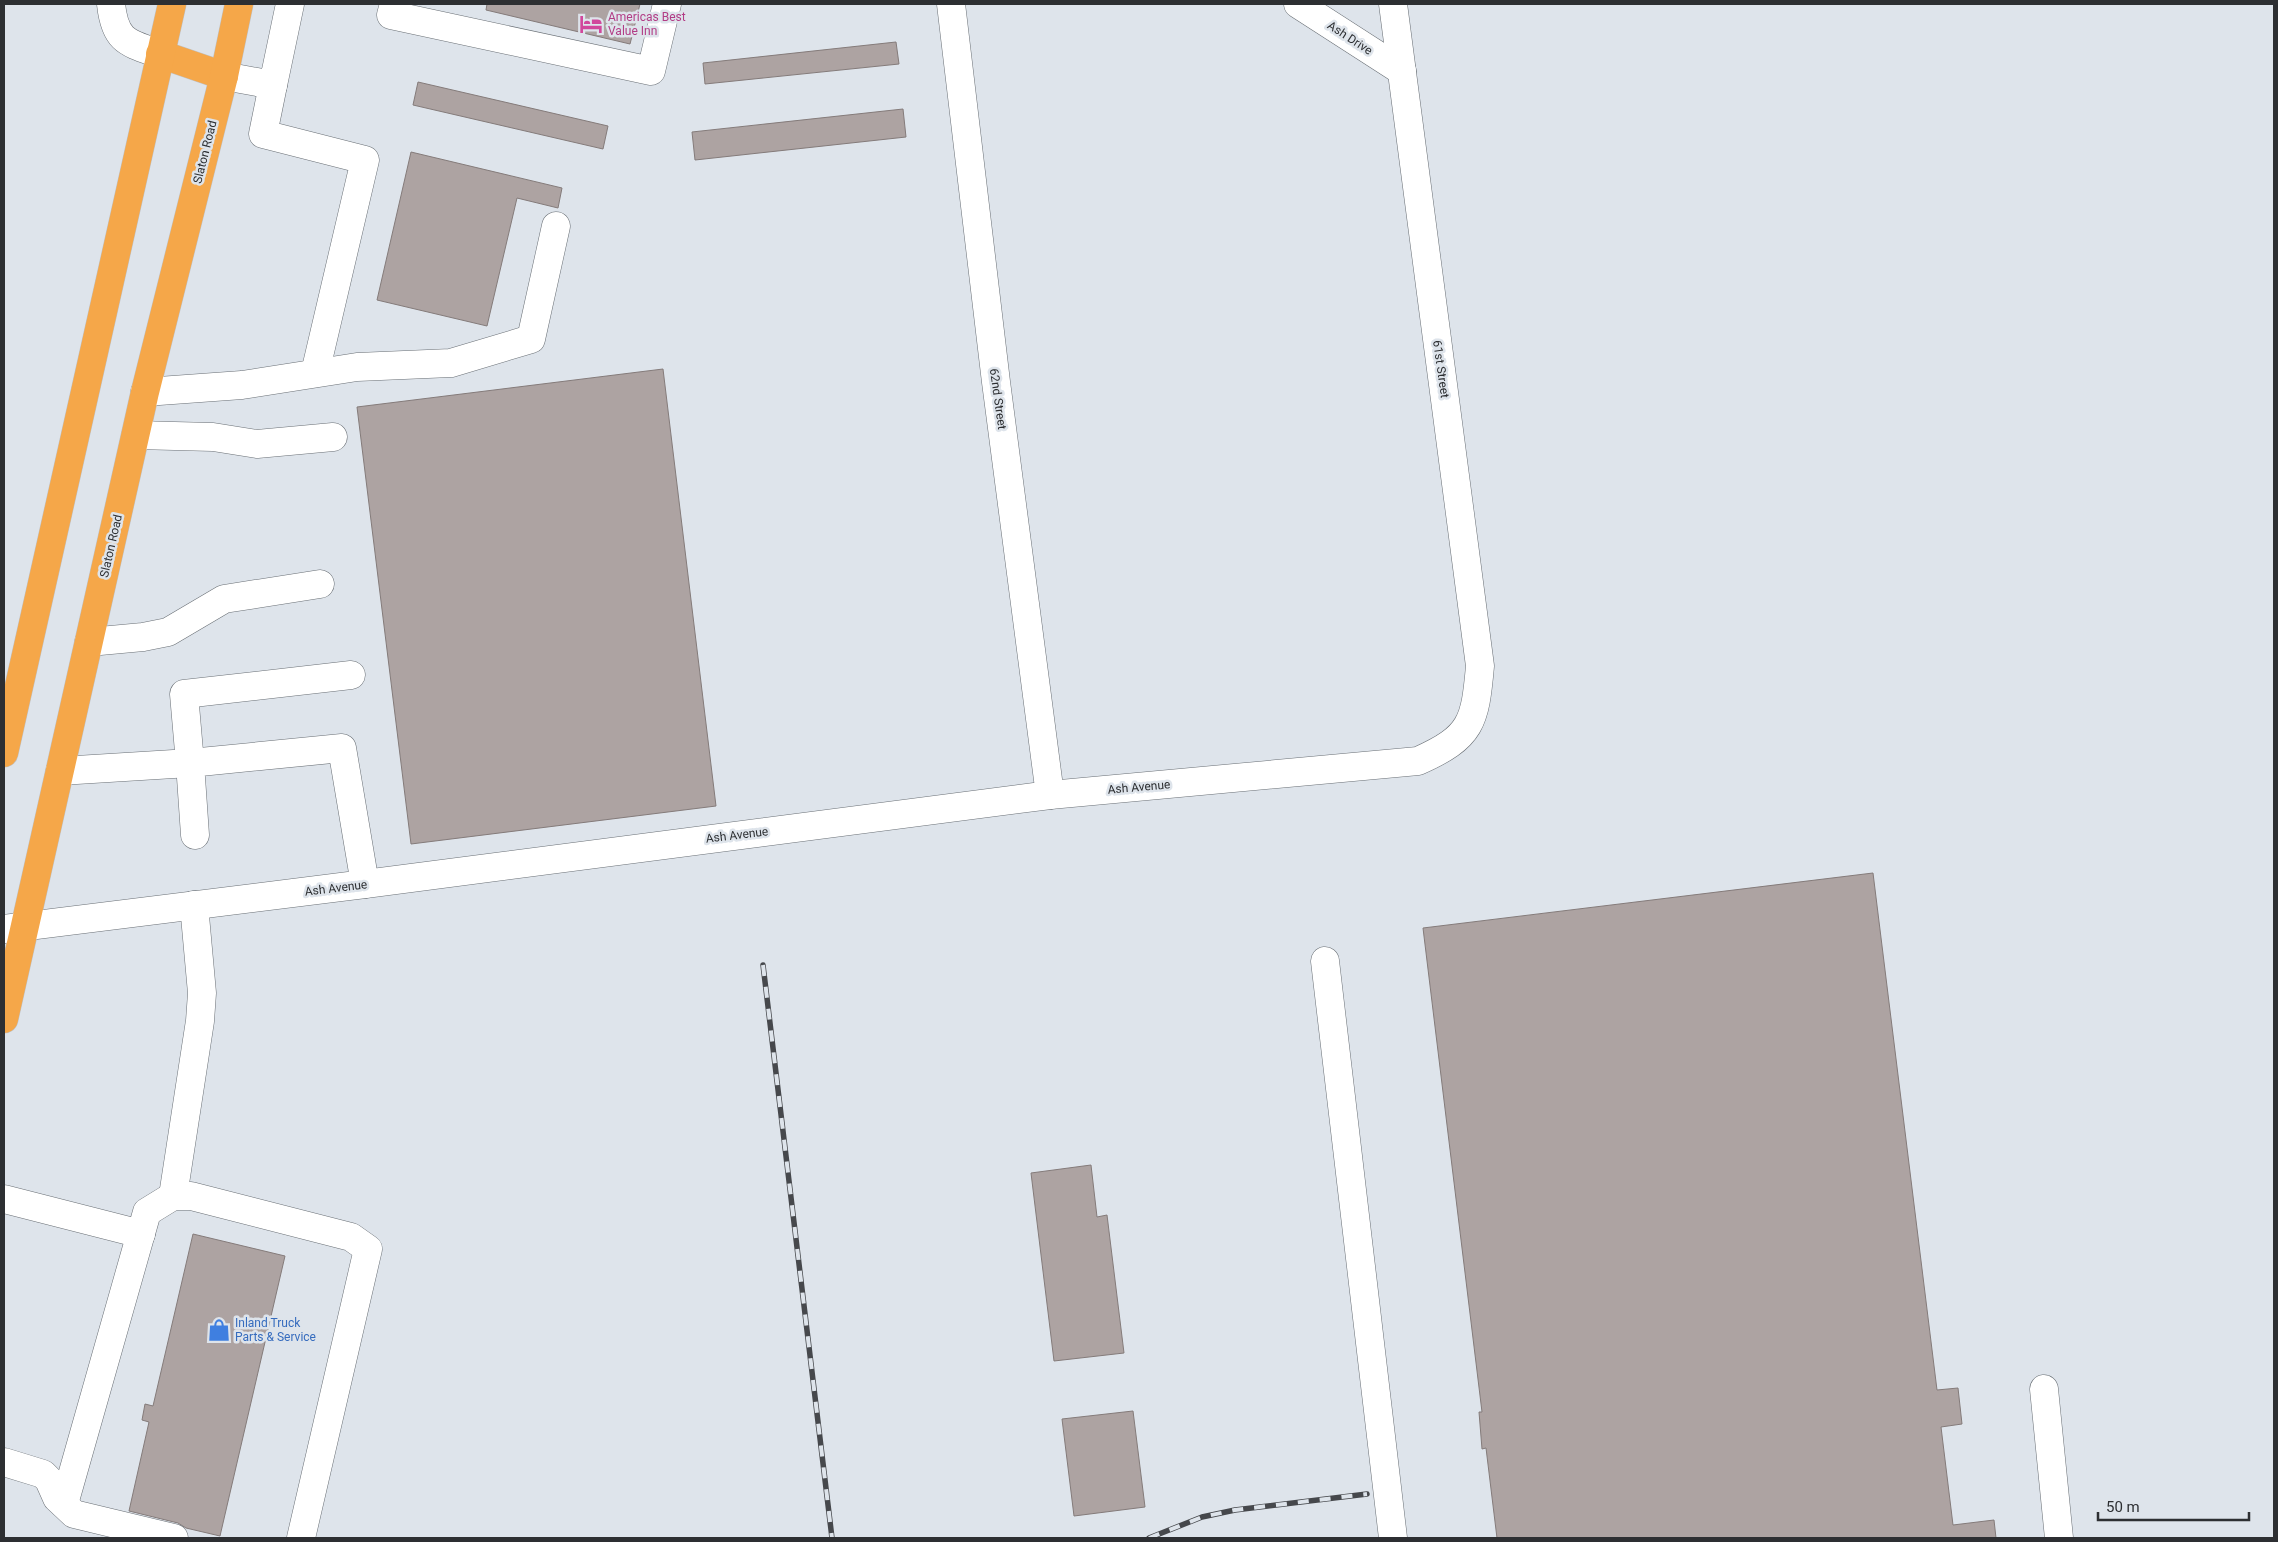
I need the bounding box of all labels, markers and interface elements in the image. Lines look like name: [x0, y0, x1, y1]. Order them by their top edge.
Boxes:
place label: Americas Best Value Inn: [608, 10, 686, 38]
hotel icon: Americas Best Value Inn: [578, 11, 604, 37]
street label: Ash Drive: [1325, 18, 1375, 58]
street label: Slaton Road: [190, 119, 220, 185]
street label: 61st Street: [1430, 339, 1452, 399]
street label: 62nd Street: [987, 368, 1009, 431]
street label: Slaton Road: [97, 513, 125, 579]
street label: Ash Avenue: [1107, 777, 1171, 797]
street label: Ash Avenue: [705, 824, 769, 846]
street label: Ash Avenue: [304, 877, 368, 899]
place label: Inland Truck Parts & Service: [235, 1316, 316, 1344]
shop icon: Inland Truck Parts & Service: [206, 1317, 232, 1343]
scale bar: [2098, 1490, 2249, 1522]
text: 50 m: [2106, 1498, 2140, 1516]

